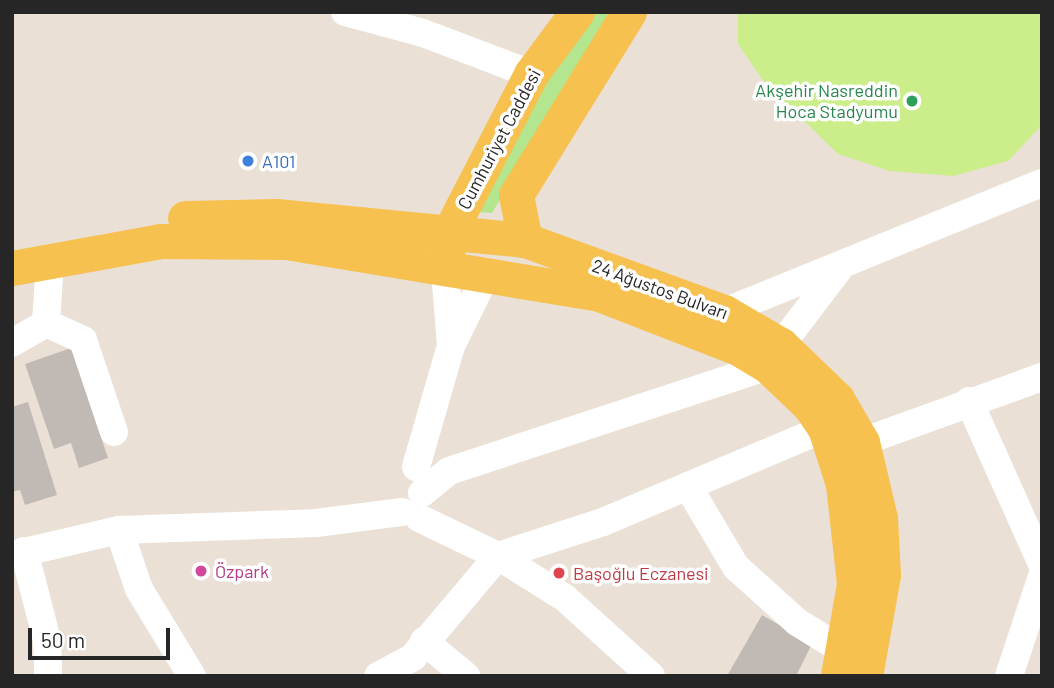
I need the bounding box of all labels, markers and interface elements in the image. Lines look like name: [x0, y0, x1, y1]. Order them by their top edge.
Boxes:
street label: Cumhuriyet Caddesi: [453, 65, 545, 213]
place label: Akşehir Nasreddin Hoca Stadyumu: [755, 80, 898, 122]
marker: Akşehir Nasreddin Hoca Stadyumu: [904, 93, 920, 109]
place label: A101: [262, 150, 295, 172]
marker: A101: [240, 153, 256, 169]
street label: 24 Ağustos Bulvarı: [589, 254, 731, 324]
place label: Özpark: [215, 560, 269, 582]
place label: Başoğlu Eczanesi: [573, 562, 709, 584]
marker: Özpark: [193, 563, 209, 579]
marker: Başoğlu Eczanesi: [551, 565, 567, 581]
scale bar: [32, 614, 173, 658]
text: 50 m: [41, 627, 85, 652]

